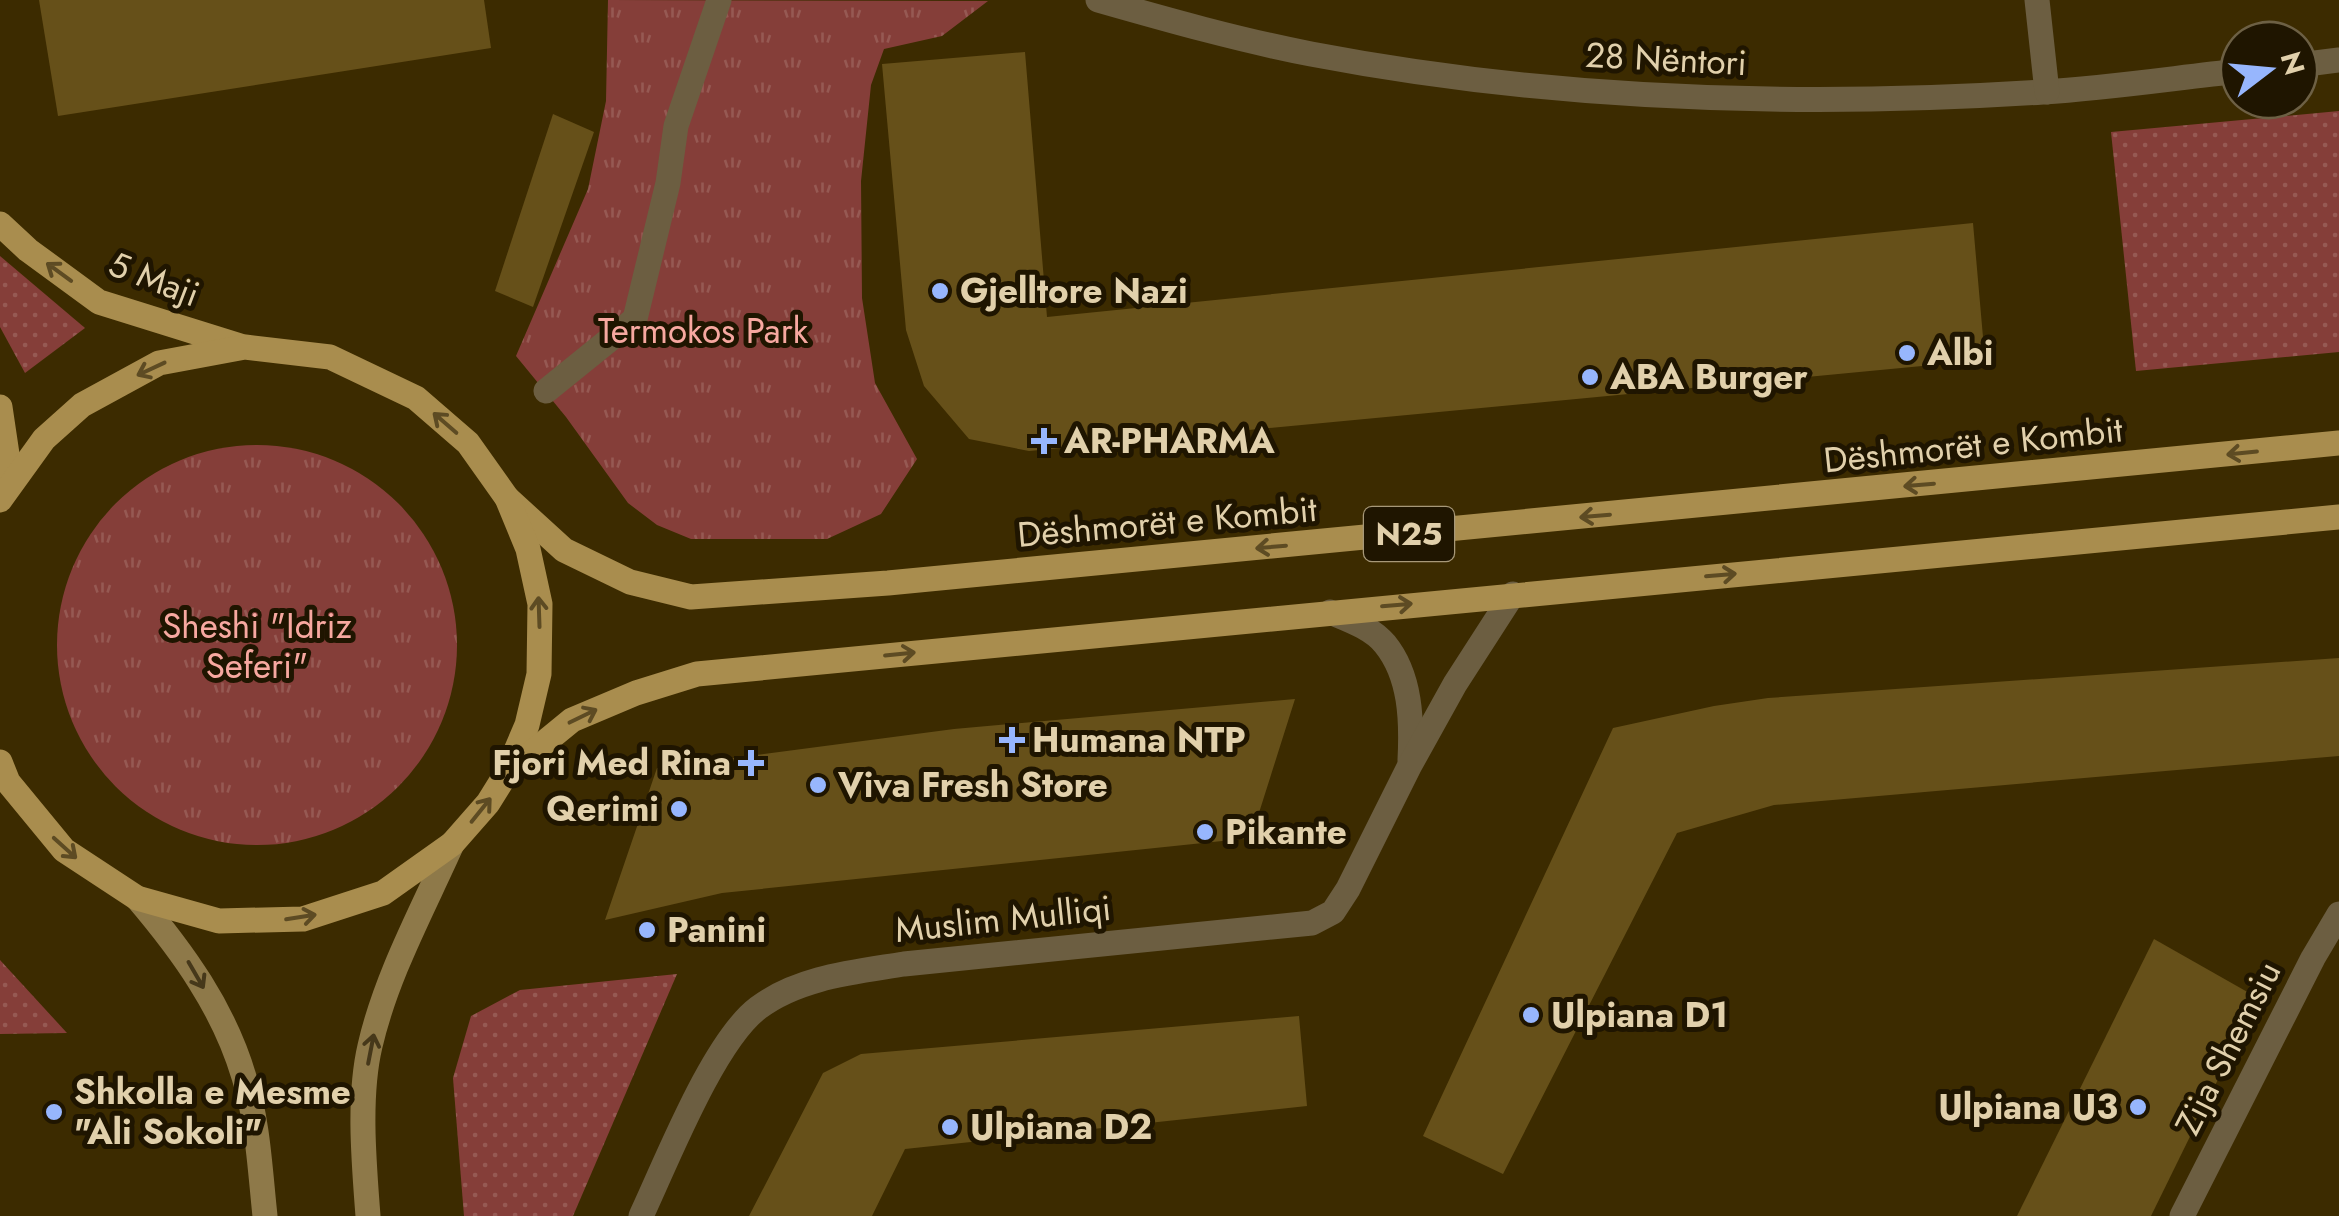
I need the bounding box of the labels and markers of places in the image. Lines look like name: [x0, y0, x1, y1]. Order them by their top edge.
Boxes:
place label: Gjelltore Nazi: [960, 266, 1188, 316]
marker: Gjelltore Nazi: [929, 280, 951, 302]
place label: Albi: [1926, 328, 1993, 378]
marker: Albi: [1896, 342, 1918, 364]
place label: ABA Burger: [1609, 352, 1808, 402]
marker: ABA Burger: [1579, 366, 1601, 388]
place label: AR-PHARMA: [1063, 416, 1275, 466]
marker: AR-PHARMA: [1033, 430, 1055, 452]
place label: Humana NTP: [1032, 715, 1246, 765]
marker: Humana NTP: [1001, 729, 1023, 751]
place label: Fjori Med Rina: [492, 738, 731, 788]
marker: Fjori Med Rina: [740, 752, 762, 774]
place label: Viva Fresh Store: [837, 760, 1108, 810]
marker: Viva Fresh Store: [807, 774, 829, 796]
place label: Qerimi: [546, 784, 659, 834]
marker: Qerimi: [668, 798, 690, 820]
place label: Pikante: [1225, 807, 1347, 857]
marker: Pikante: [1194, 821, 1216, 843]
place label: Panini: [667, 905, 766, 955]
marker: Panini: [636, 919, 658, 941]
place label: Ulpiana D1: [1551, 990, 1728, 1040]
marker: Ulpiana D1: [1520, 1004, 1542, 1026]
place label: Shkolla e Mesme "Ali Sokoli": [74, 1067, 351, 1157]
place label: Ulpiana U3: [1938, 1082, 2118, 1132]
marker: Ulpiana U3: [2127, 1096, 2149, 1118]
marker: Shkolla e Mesme "Ali Sokoli": [43, 1101, 65, 1123]
place label: Ulpiana D2: [970, 1102, 1152, 1152]
marker: Ulpiana D2: [939, 1116, 961, 1138]

